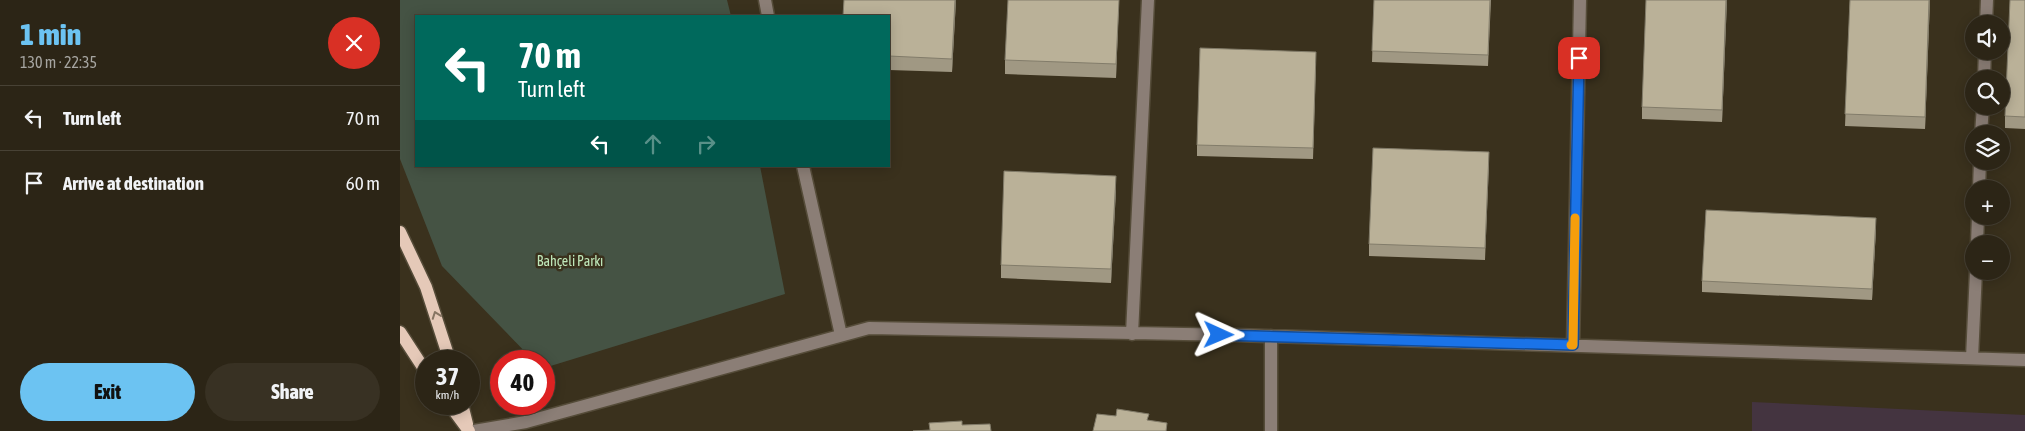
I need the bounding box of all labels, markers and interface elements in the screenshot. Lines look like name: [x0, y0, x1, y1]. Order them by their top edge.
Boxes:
map controls: [1965, 15, 2010, 280]
button: sound: [1965, 15, 2010, 60]
text: 1 min: [20, 17, 81, 51]
button: close: [328, 17, 380, 69]
icon: left: [435, 35, 500, 100]
text: 70 m: [518, 35, 581, 75]
pin: [1558, 37, 1600, 79]
icon: arrive: [1565, 44, 1593, 72]
text: 130 m · 22:35: [20, 53, 97, 71]
button: search: [1965, 70, 2010, 115]
text: Turn left: [518, 76, 585, 102]
icon: left: [20, 104, 48, 132]
text: Turn left: [63, 107, 121, 129]
text: 70 m: [346, 107, 380, 129]
button: layers: [1965, 125, 2010, 170]
icon: left: [586, 130, 614, 158]
icon: ahead: [639, 130, 667, 158]
icon: right: [692, 130, 720, 158]
icon: arrive: [20, 169, 48, 197]
text: Arrive at destination: [63, 172, 204, 194]
text: 60 m: [346, 172, 380, 194]
button: +: [1965, 180, 2010, 225]
button: −: [1965, 235, 2010, 280]
park label: Bahçeli Parkı: [537, 253, 603, 269]
position arrow: [1192, 308, 1244, 360]
one-way arrow: [432, 311, 442, 319]
speed limit sign: 40: [490, 350, 555, 415]
text: 37: [436, 362, 459, 390]
button: Exit: [20, 363, 195, 421]
button: Share: [205, 363, 380, 421]
text: km/h: [436, 388, 459, 402]

